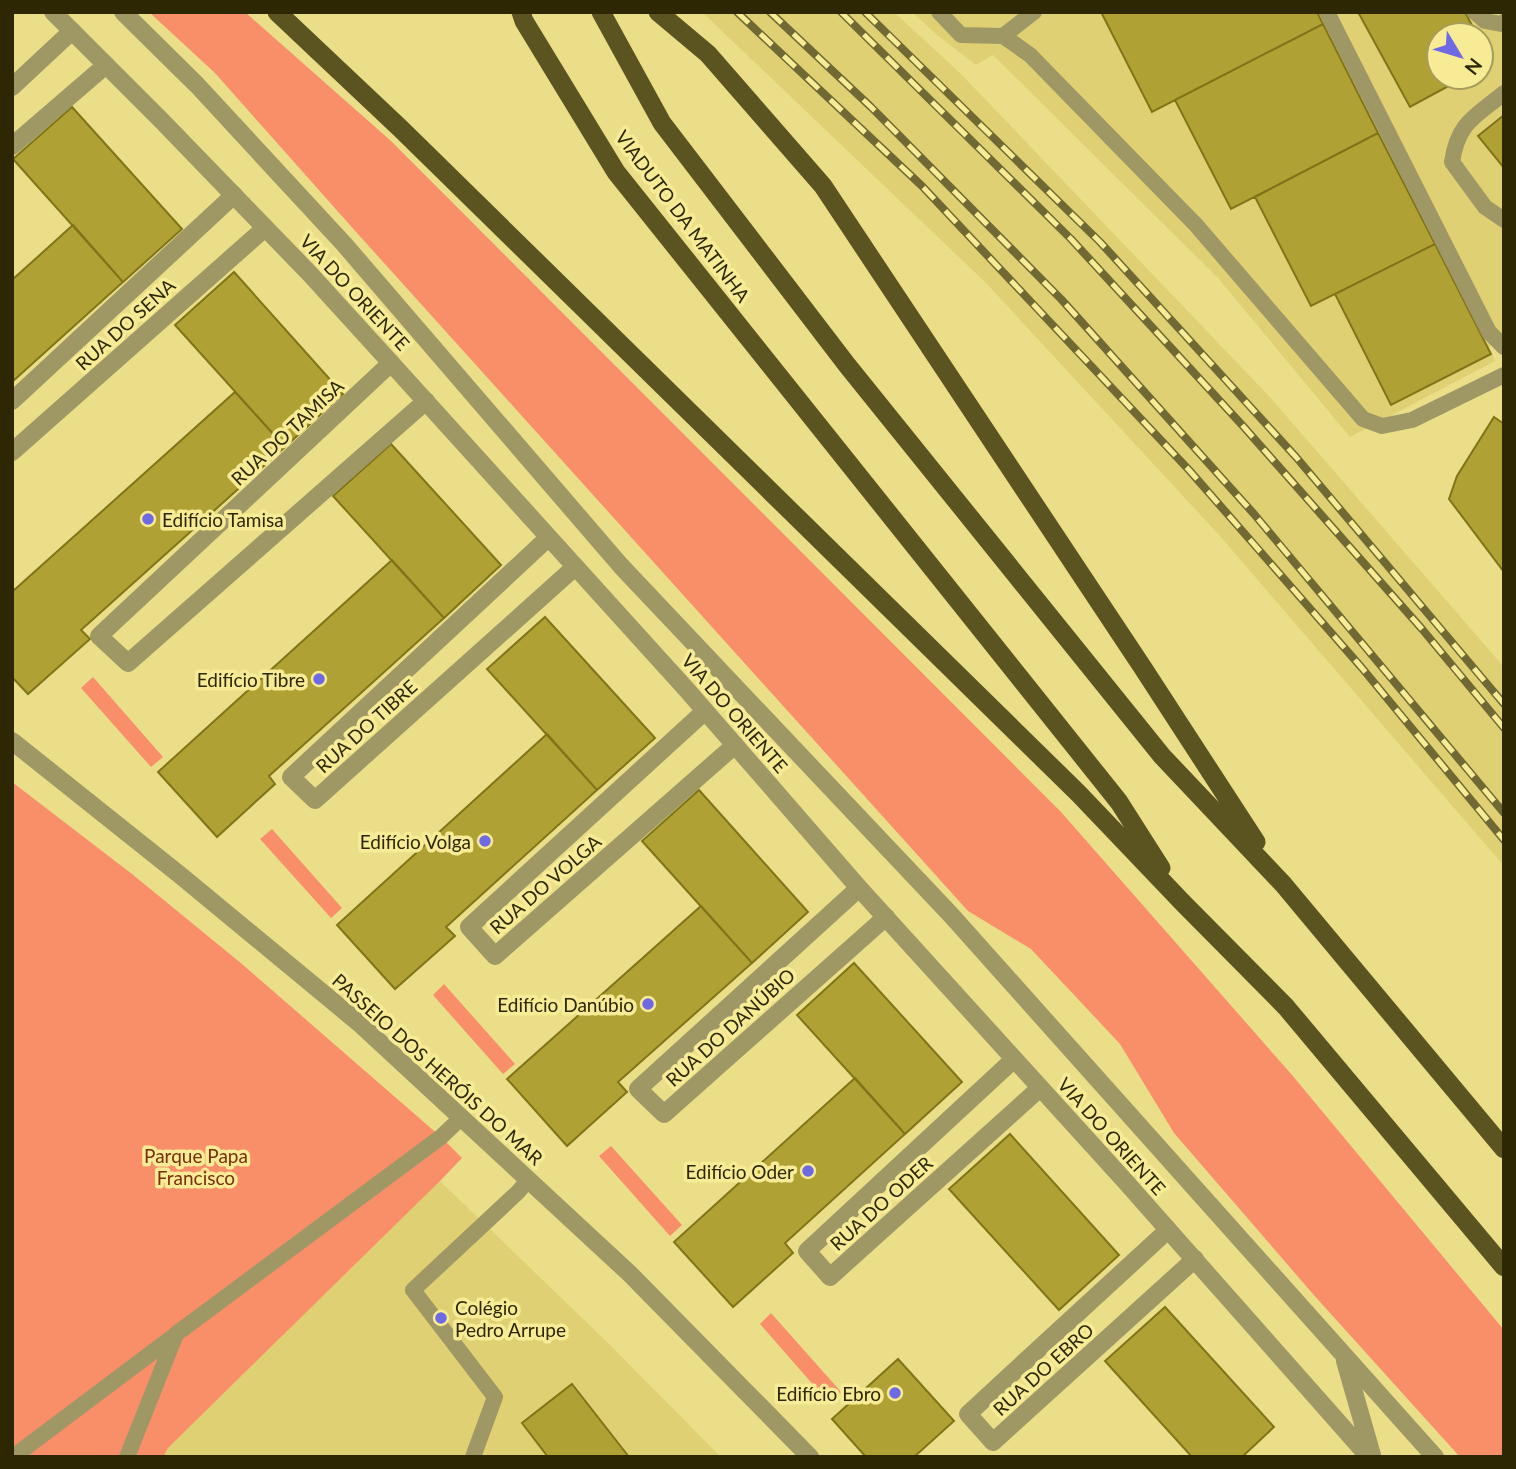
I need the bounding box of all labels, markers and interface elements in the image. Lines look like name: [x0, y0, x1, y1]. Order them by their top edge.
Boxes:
north arrow: [1425, 21, 1495, 91]
text: N: [1460, 54, 1487, 80]
street label: VIADUTO DA MATINHA: [611, 126, 755, 306]
street label: VIA DO ORIENTE: [295, 229, 415, 355]
street label: RUA DO SENA: [71, 273, 180, 375]
street label: RUA DO TAMISA: [226, 374, 348, 490]
place label: Edifício Tamisa: [162, 508, 284, 531]
marker: Edifício Tamisa: [140, 511, 156, 527]
street label: VIA DO ORIENTE: [677, 649, 793, 777]
place label: Edifício Tibre: [197, 668, 305, 691]
marker: Edifício Tibre: [311, 671, 327, 687]
street label: RUA DO TIBRE: [311, 675, 421, 777]
street label: RUA DO VOLGA: [485, 829, 605, 939]
place label: Edifício Volga: [360, 830, 471, 853]
marker: Edifício Volga: [477, 833, 493, 849]
street label: RUA DO DANÚBIO: [661, 963, 799, 1091]
street label: PASSEIO DOS HERÓIS DO MAR: [328, 968, 548, 1170]
place label: Edifício Danúbio: [497, 993, 634, 1016]
marker: Edifício Danúbio: [640, 996, 656, 1012]
street label: VIA DO ORIENTE: [1053, 1073, 1171, 1199]
park label: Parque Papa Francisco: [144, 1144, 248, 1189]
street label: RUA DO ODER: [825, 1151, 937, 1255]
place label: Edifício Oder: [685, 1160, 794, 1183]
marker: Edifício Oder: [800, 1163, 816, 1179]
place label: Colégio Pedro Arrupe: [455, 1296, 566, 1341]
marker: Colégio Pedro Arrupe: [433, 1310, 449, 1326]
street label: RUA DO EBRO: [988, 1318, 1098, 1420]
place label: Edifício Ebro: [776, 1382, 881, 1405]
marker: Edifício Ebro: [887, 1385, 903, 1401]

